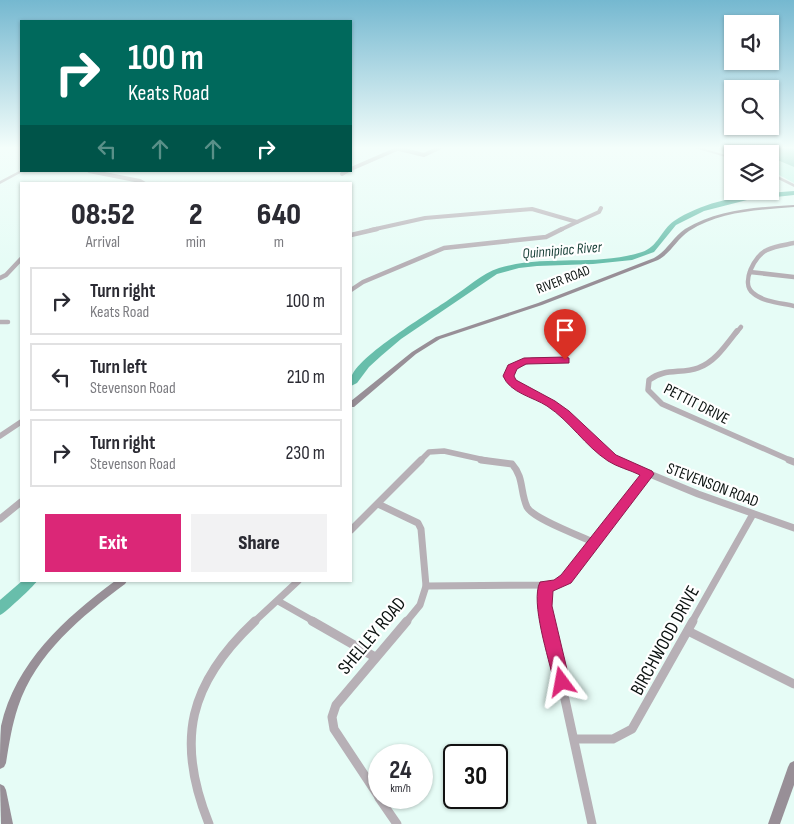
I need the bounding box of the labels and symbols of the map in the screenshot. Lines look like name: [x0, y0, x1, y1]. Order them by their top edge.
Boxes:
water label: Quinnipiac River: [522, 237, 603, 263]
street label: RIVER ROAD: [534, 261, 593, 297]
pin: [544, 309, 586, 360]
street label: PETTIT DRIVE: [660, 380, 732, 429]
street label: STEVENSON ROAD: [664, 459, 761, 512]
street label: BIRCHWOOD DRIVE: [626, 582, 705, 699]
street label: SHELLEY ROAD: [333, 593, 411, 679]
position arrow: [535, 655, 587, 707]
speed limit sign: 30: [443, 744, 508, 809]

